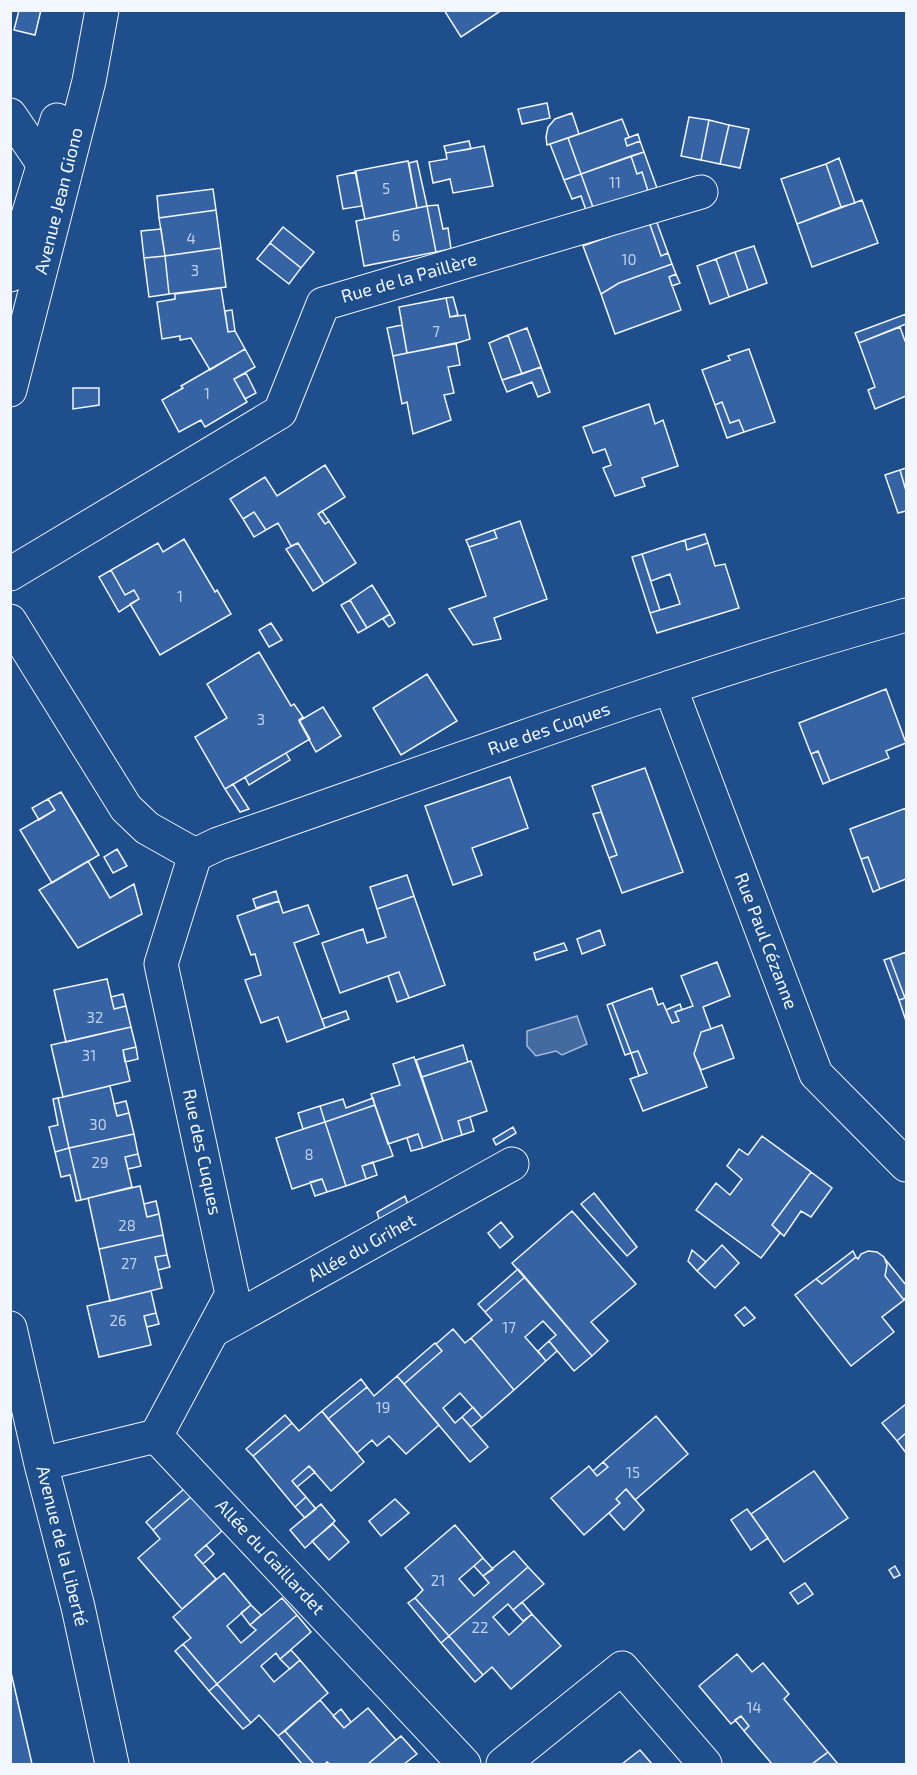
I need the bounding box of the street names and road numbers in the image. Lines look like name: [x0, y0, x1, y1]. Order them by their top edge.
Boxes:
street label: Avenue Jean Giono: [29, 125, 87, 277]
street label: Rue de la Paillère: [338, 247, 479, 307]
street label: Rue des Cuques: [485, 697, 613, 759]
street label: Rue Paul Cézanne: [731, 869, 803, 1012]
street label: Rue des Cuques: [179, 1087, 227, 1217]
street label: Allée du Grihet: [304, 1208, 419, 1286]
street label: Avenue de la Liberté: [32, 1463, 94, 1628]
street label: Allée du Gaillardet: [212, 1494, 330, 1619]

